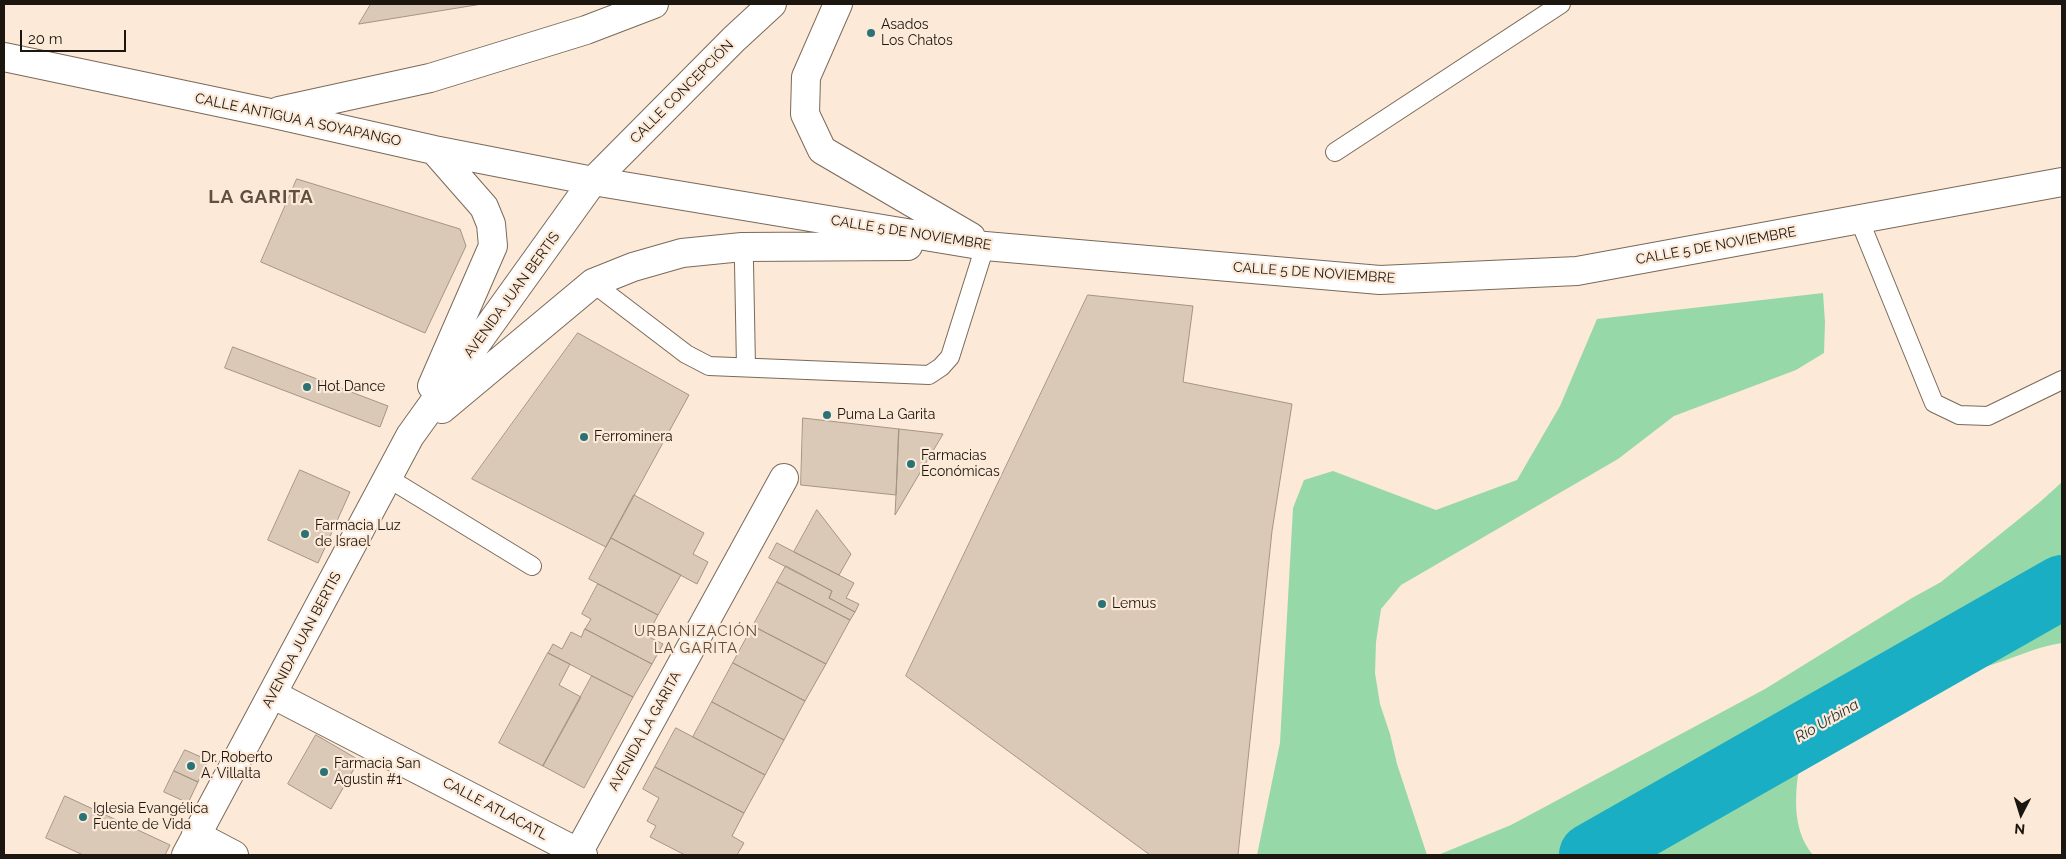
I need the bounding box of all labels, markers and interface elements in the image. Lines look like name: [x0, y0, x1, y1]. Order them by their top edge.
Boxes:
place label: Asados Los Chatos: [881, 17, 953, 49]
scale bar: [22, 20, 129, 52]
marker: Asados Los Chatos: [865, 27, 877, 39]
text: 20 m: [28, 30, 63, 48]
street label: CALLE CONCEPCIÓN: [627, 37, 737, 147]
street label: CALLE ANTIGUA A SOYAPANGO: [193, 90, 403, 150]
district label: LA GARITA: [207, 186, 315, 208]
street label: CALLE 5 DE NOVIEMBRE: [829, 212, 993, 254]
street label: CALLE 5 DE NOVIEMBRE: [1635, 224, 1797, 268]
street label: AVENIDA JUAN BERTIS: [461, 229, 563, 361]
street label: CALLE 5 DE NOVIEMBRE: [1232, 259, 1396, 287]
place label: Hot Dance: [317, 379, 385, 395]
marker: Hot Dance: [301, 381, 313, 393]
place label: Puma La Garita: [837, 407, 935, 423]
marker: Puma La Garita: [821, 409, 833, 421]
place label: Ferrominera: [594, 429, 673, 445]
marker: Ferrominera: [578, 431, 590, 443]
place label: Farmacias Económicas: [921, 448, 1000, 481]
marker: Farmacias Económicas: [905, 458, 917, 470]
place label: Farmacia Luz de Israel: [315, 518, 401, 550]
marker: Farmacia Luz de Israel: [299, 528, 311, 540]
street label: AVENIDA JUAN BERTIS: [259, 569, 345, 711]
place label: Lemus: [1112, 596, 1156, 612]
marker: Lemus: [1096, 598, 1108, 610]
district label: URBANIZACIÓN LA GARITA: [632, 622, 760, 657]
street label: AVENIDA LA GARITA: [605, 668, 685, 794]
water label: Río Urbina: [1792, 696, 1862, 746]
place label: Dr. Roberto A. Villalta: [201, 750, 273, 782]
place label: Farmacia San Agustin #1: [334, 756, 421, 789]
marker: Dr. Roberto A. Villalta: [185, 760, 197, 772]
marker: Farmacia San Agustin #1: [318, 766, 330, 778]
street label: CALLE ATLACATL: [440, 774, 550, 844]
north arrow: [1996, 789, 2046, 839]
place label: Iglesia Evangélica Fuente de Vida: [93, 801, 208, 834]
marker: Iglesia Evangélica Fuente de Vida: [77, 811, 89, 823]
text: N: [2014, 821, 2026, 837]

